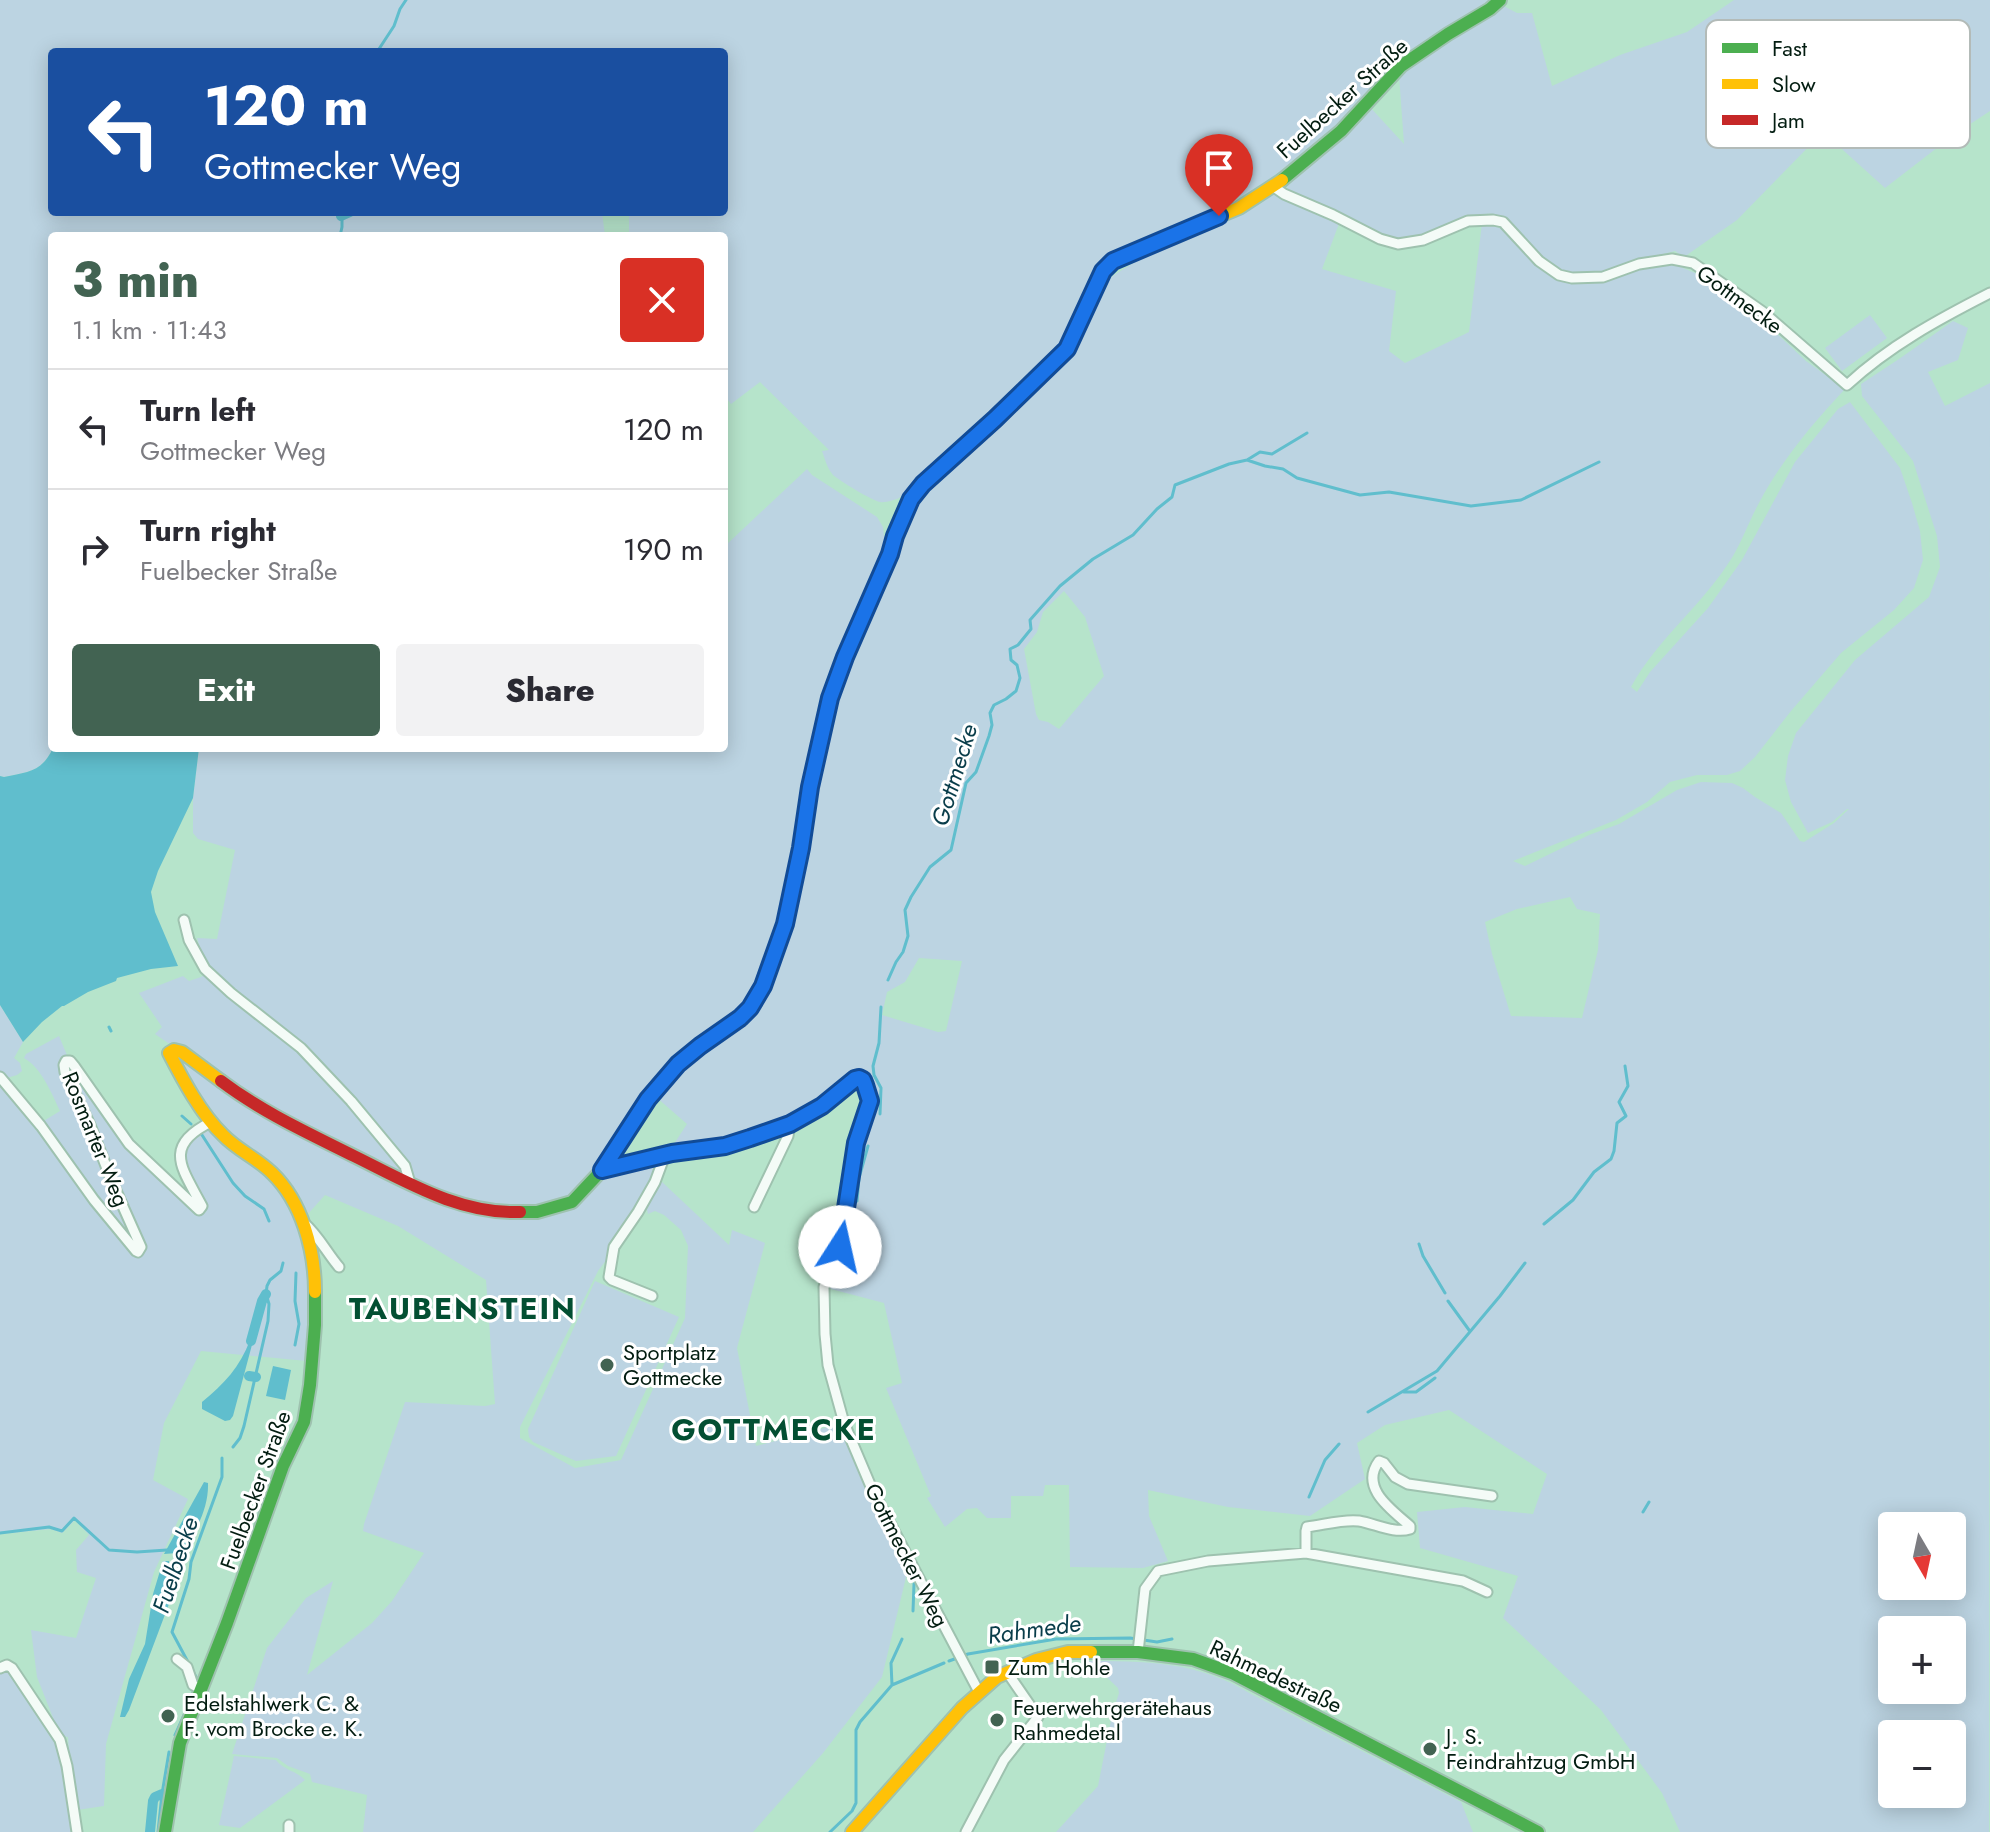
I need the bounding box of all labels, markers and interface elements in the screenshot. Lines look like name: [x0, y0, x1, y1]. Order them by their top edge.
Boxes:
legend: [1706, 20, 1970, 148]
street label: Fuelbecker Straße: [1269, 30, 1415, 166]
text: Fast: [1772, 32, 1808, 64]
text: 120 m: [204, 65, 369, 146]
text: Slow: [1772, 68, 1816, 100]
icon: left: [72, 80, 176, 184]
text: Jam: [1769, 104, 1805, 136]
pin: [1185, 134, 1253, 216]
text: Gottmecker Weg: [204, 140, 461, 192]
icon: arrive: [1197, 146, 1241, 190]
text: 3 min: [72, 246, 199, 315]
street label: Gottmecke: [1690, 257, 1790, 341]
button: close: [620, 258, 704, 342]
text: 1.1 km · 11:43: [72, 311, 227, 349]
text: Turn left: [140, 389, 255, 432]
icon: left: [72, 407, 116, 451]
text: 120 m: [623, 408, 704, 451]
text: Gottmecker Weg: [140, 432, 326, 470]
text: Turn right: [140, 509, 276, 552]
icon: right: [72, 527, 116, 571]
text: 190 m: [623, 528, 704, 571]
text: Fuelbecker Straße: [140, 552, 337, 590]
button: Exit: [72, 644, 380, 736]
button: Share: [396, 644, 704, 736]
water label: Gottmecke: [922, 720, 986, 830]
street label: Rosmarter Weg: [54, 1067, 138, 1211]
position arrow: [798, 1205, 882, 1289]
district label: TAUBENSTEIN: [349, 1287, 577, 1330]
place label: Sportplatz Gottmecke: [623, 1336, 722, 1393]
marker: Sportplatz Gottmecke: [598, 1356, 616, 1374]
street label: Fuelbecker Straße: [211, 1406, 299, 1574]
district label: GOTTMECKE: [671, 1408, 877, 1451]
street label: Gottmecker Weg: [857, 1478, 957, 1632]
north arrow: [1878, 1512, 1966, 1600]
map controls: [1878, 1512, 1966, 1808]
water label: Fuelbecke: [143, 1513, 207, 1617]
water label: Rahmede: [985, 1605, 1083, 1653]
button: +: [1878, 1616, 1966, 1704]
street label: Rahmedestraße: [1205, 1631, 1347, 1721]
place label: Zum Hohle: [1008, 1651, 1110, 1683]
marker: Zum Hohle: [983, 1658, 1001, 1676]
place label: Edelstahlwerk C. & F. vom Brocke e. K.: [184, 1687, 364, 1744]
place label: Feuerwehrgerätehaus Rahmedetal: [1013, 1691, 1212, 1748]
marker: Edelstahlwerk C. & F. vom Brocke e. K.: [159, 1707, 177, 1725]
marker: Feuerwehrgerätehaus Rahmedetal: [988, 1711, 1006, 1729]
place label: J. S. Feindrahtzug GmbH: [1443, 1720, 1636, 1777]
button: −: [1878, 1720, 1966, 1808]
marker: J. S. Feindrahtzug GmbH: [1421, 1740, 1439, 1758]

